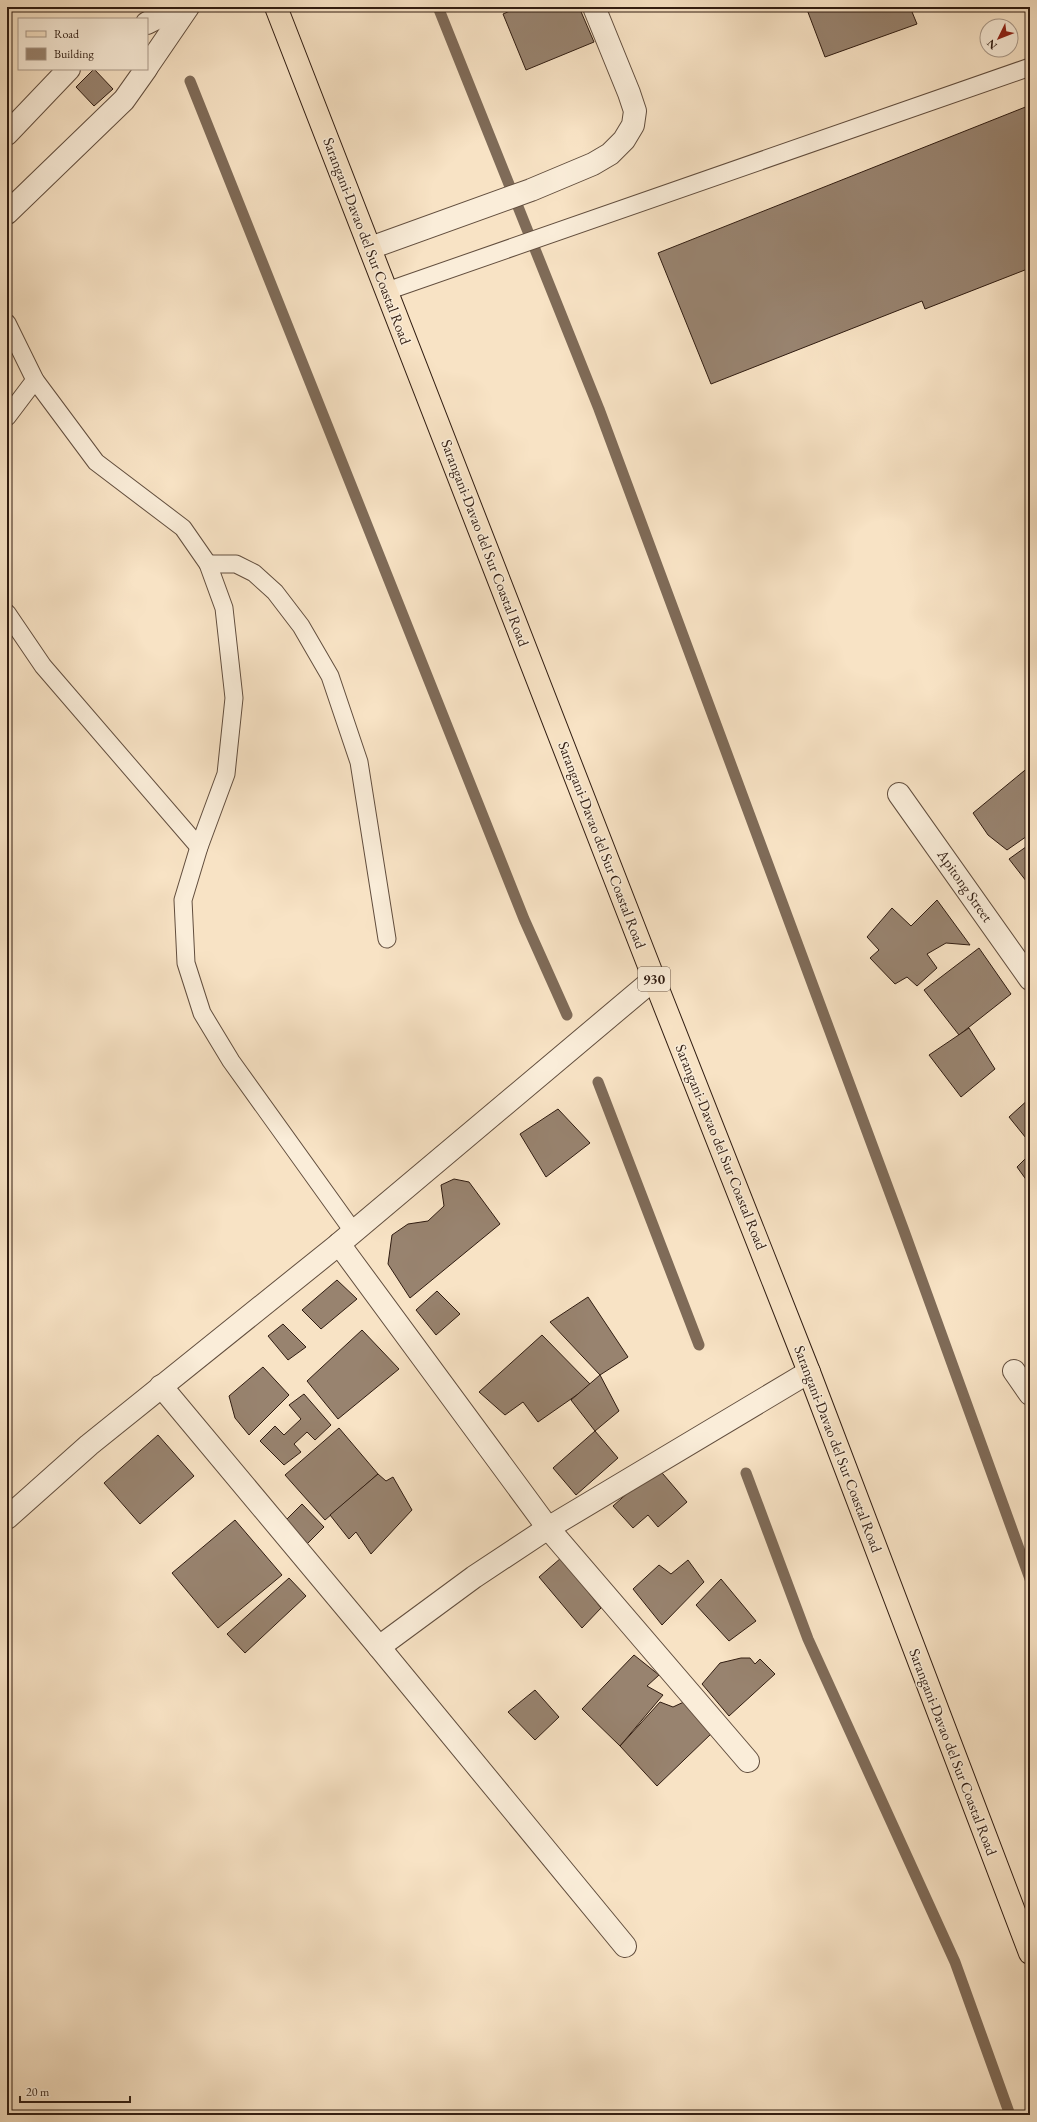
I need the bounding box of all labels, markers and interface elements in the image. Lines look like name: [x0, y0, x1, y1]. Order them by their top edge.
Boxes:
legend: [18, 18, 148, 70]
north arrow: [979, 18, 1019, 58]
text: Road: [54, 26, 80, 42]
text: N: [983, 37, 1000, 53]
text: Building: [54, 46, 95, 62]
street label: Sarangani-Davao del Sur Coastal Road: [319, 135, 416, 347]
street label: Sarangani-Davao del Sur Coastal Road: [437, 437, 534, 649]
street label: Sarangani-Davao del Sur Coastal Road: [554, 739, 651, 951]
street label: Apitong Street: [933, 845, 998, 926]
road number: 930: [638, 967, 670, 991]
street label: Sarangani-Davao del Sur Coastal Road: [671, 1041, 772, 1253]
street label: Sarangani-Davao del Sur Coastal Road: [790, 1343, 887, 1555]
street label: Sarangani-Davao del Sur Coastal Road: [905, 1646, 1002, 1858]
scale bar: [20, 2078, 130, 2104]
text: 20 m: [26, 2084, 50, 2100]

